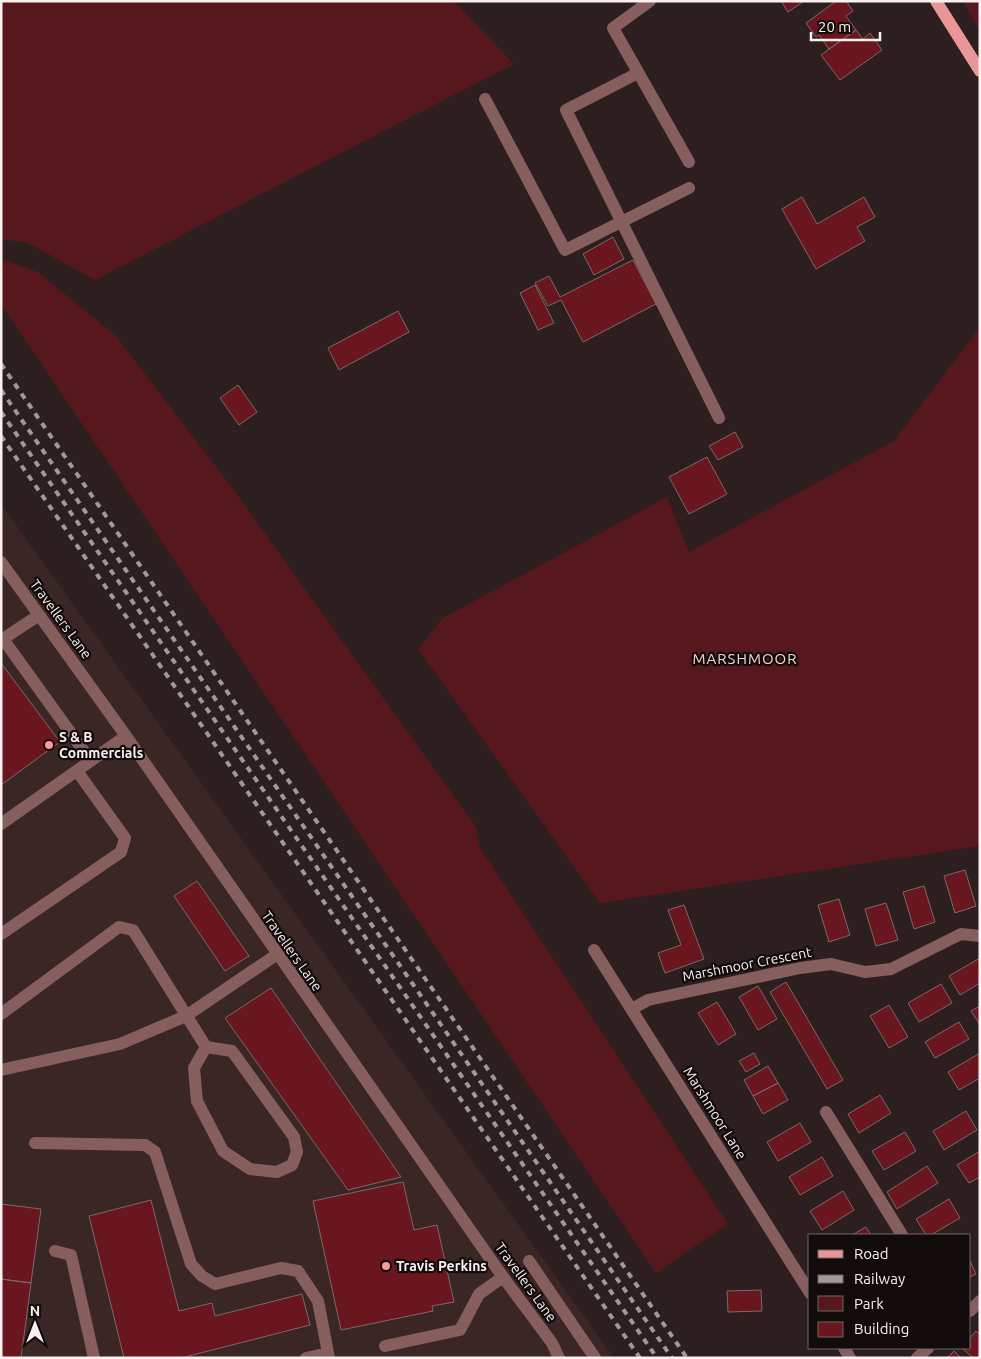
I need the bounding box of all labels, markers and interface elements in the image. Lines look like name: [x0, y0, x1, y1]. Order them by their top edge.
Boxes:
scale bar: [811, 10, 880, 42]
text: 20 m: [818, 18, 851, 35]
street label: Travellers Lane: [27, 576, 95, 662]
district label: MARSHMOOR: [692, 650, 798, 667]
place label: S & B Commercials: [59, 729, 144, 761]
marker: S & B Commercials: [43, 739, 55, 751]
street label: Travellers Lane: [258, 908, 326, 994]
street label: Marshmoor Crescent: [681, 944, 813, 984]
street label: Marshmoor Lane: [680, 1064, 750, 1162]
legend: [808, 1234, 971, 1349]
street label: Travellers Lane: [492, 1239, 560, 1325]
text: Road: [854, 1245, 889, 1262]
place label: Travis Perkins: [396, 1258, 487, 1274]
marker: Travis Perkins: [380, 1260, 392, 1272]
text: Railway: [854, 1270, 905, 1287]
text: Park: [854, 1295, 884, 1312]
north arrow: [10, 1299, 60, 1349]
text: N: [30, 1303, 40, 1319]
text: Building: [854, 1320, 909, 1337]

